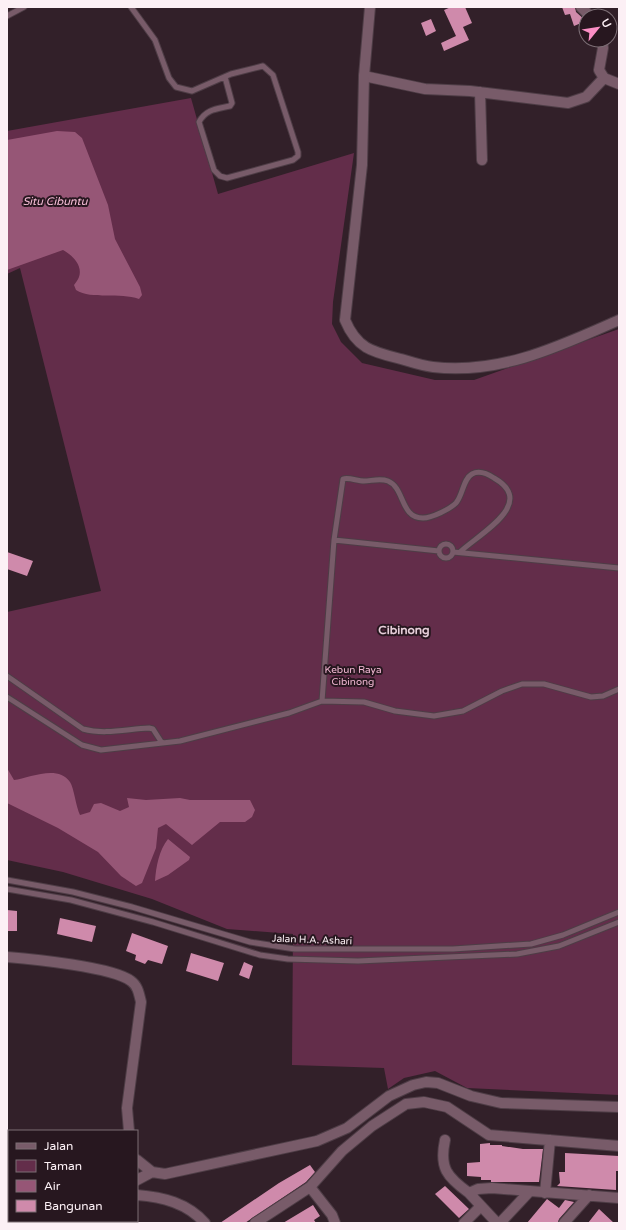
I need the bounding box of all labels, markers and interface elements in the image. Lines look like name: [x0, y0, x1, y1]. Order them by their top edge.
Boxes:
north arrow: [578, 8, 618, 48]
text: U: [599, 16, 614, 30]
water label: Situ Cibuntu: [23, 195, 89, 208]
district label: Cibinong: [378, 623, 430, 638]
park label: Kebun Raya Cibinong: [324, 664, 382, 688]
street label: Jalan H.A. Ashari: [272, 933, 352, 947]
legend: [8, 1130, 138, 1222]
text: Jalan: [44, 1139, 73, 1153]
text: Taman: [44, 1159, 82, 1173]
text: Air: [44, 1179, 61, 1193]
text: Bangunan: [44, 1199, 103, 1213]

